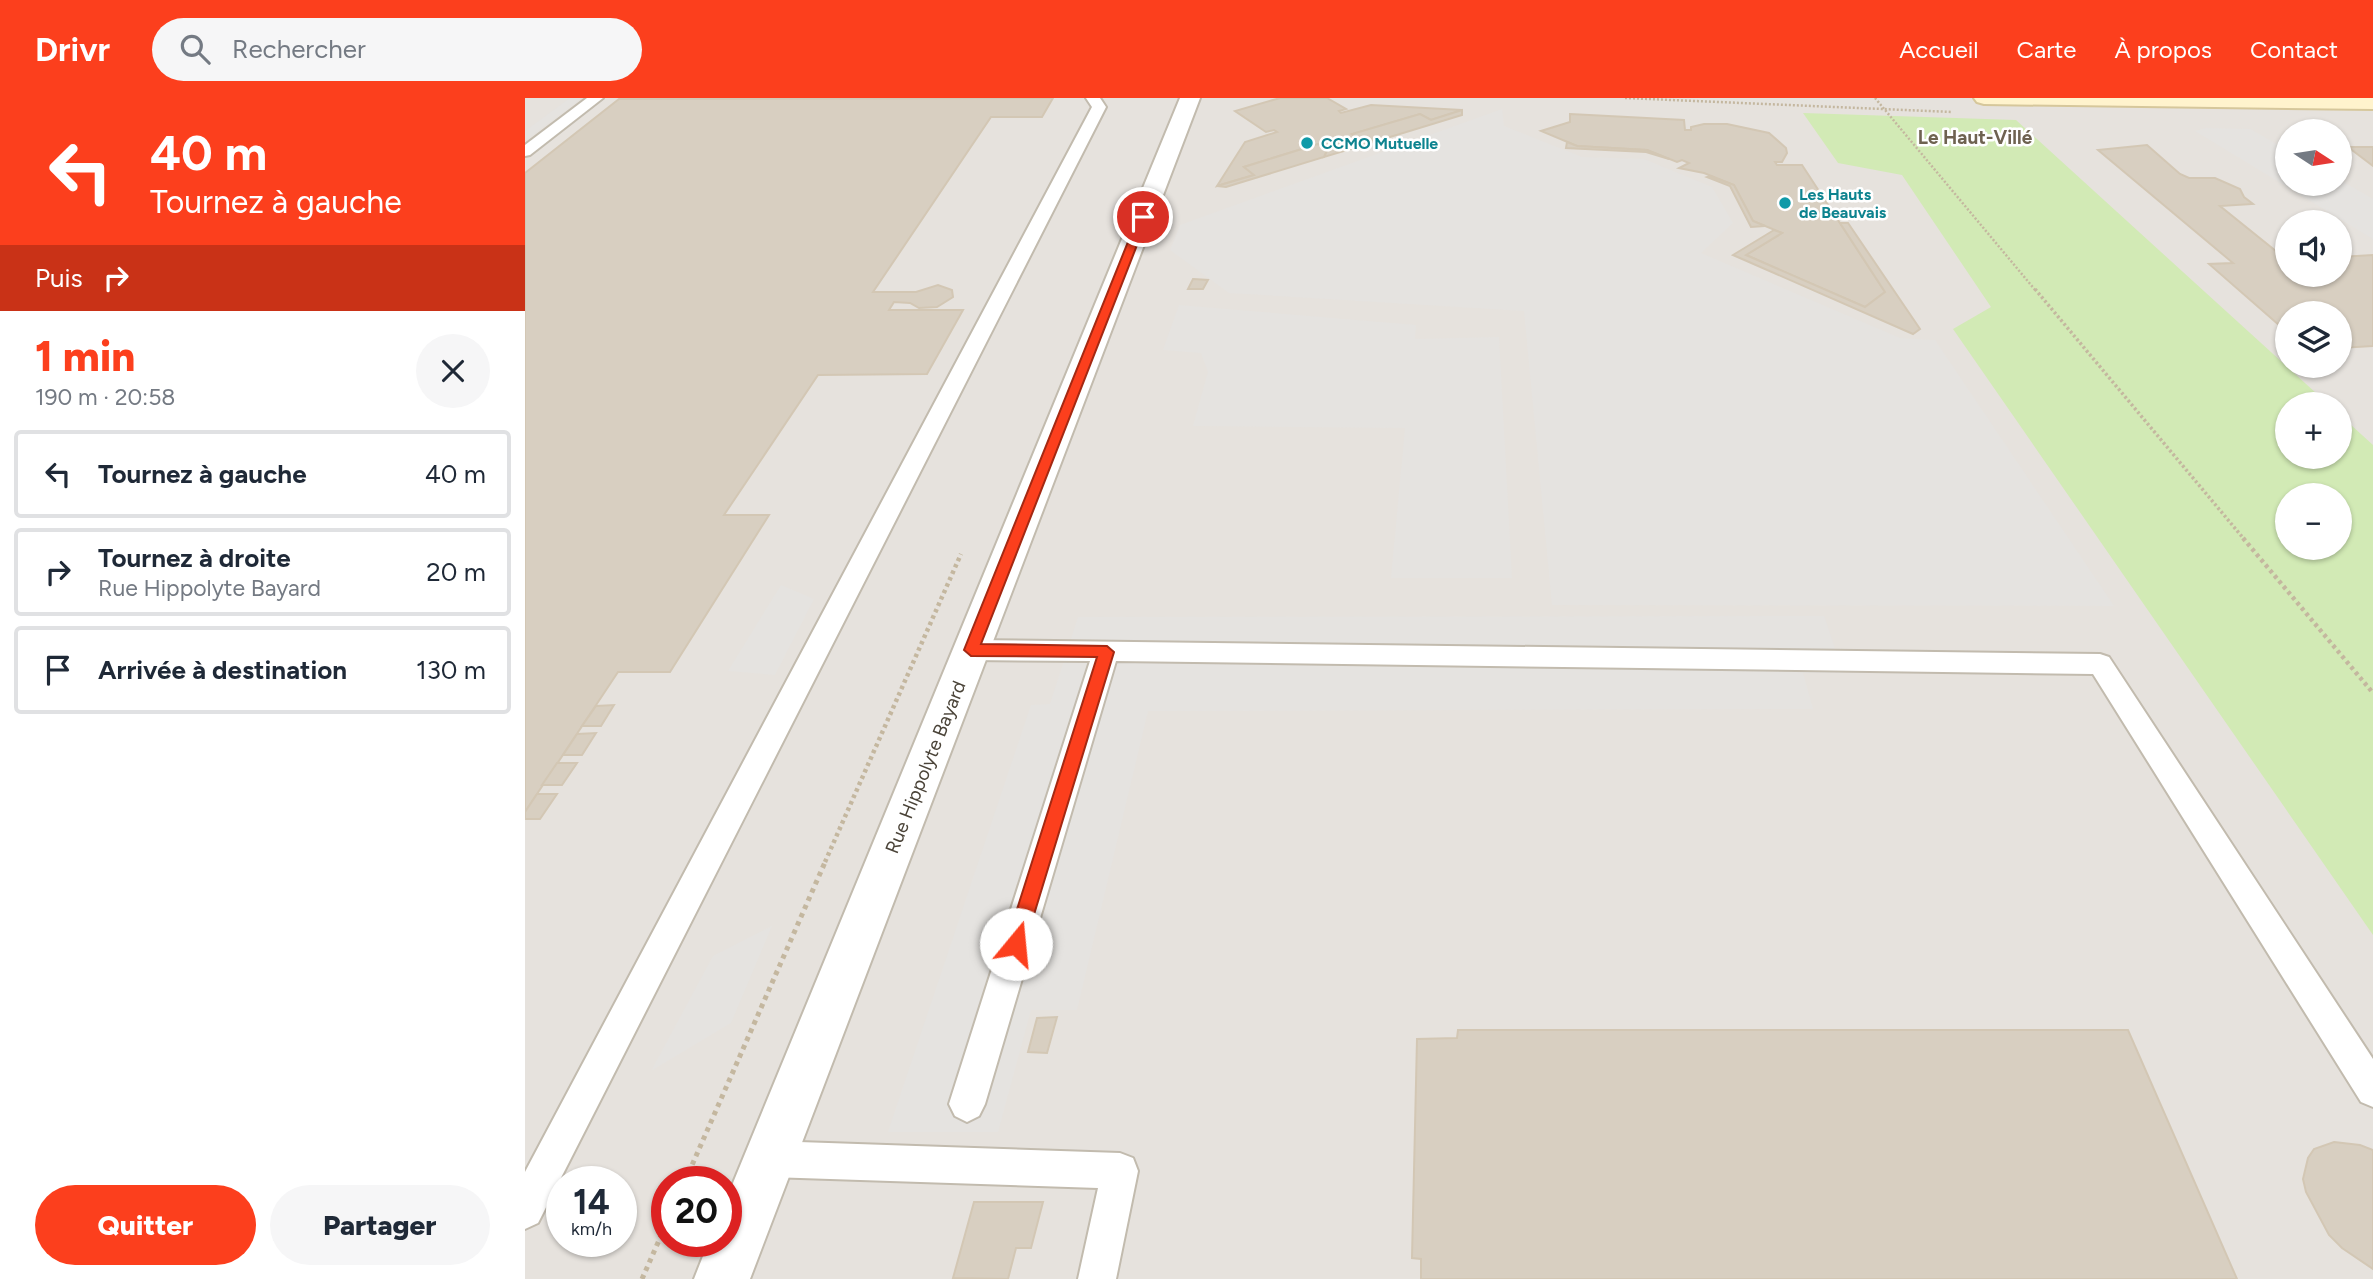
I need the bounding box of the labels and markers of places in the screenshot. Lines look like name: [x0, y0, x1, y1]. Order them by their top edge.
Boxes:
place label: CCMO Mutuelle: [1321, 134, 1438, 153]
marker: CCMO Mutuelle: [1299, 135, 1315, 151]
place label: Les Hauts de Beauvais: [1799, 185, 1887, 222]
pin: [1113, 187, 1173, 247]
marker: Les Hauts de Beauvais: [1777, 195, 1793, 211]

